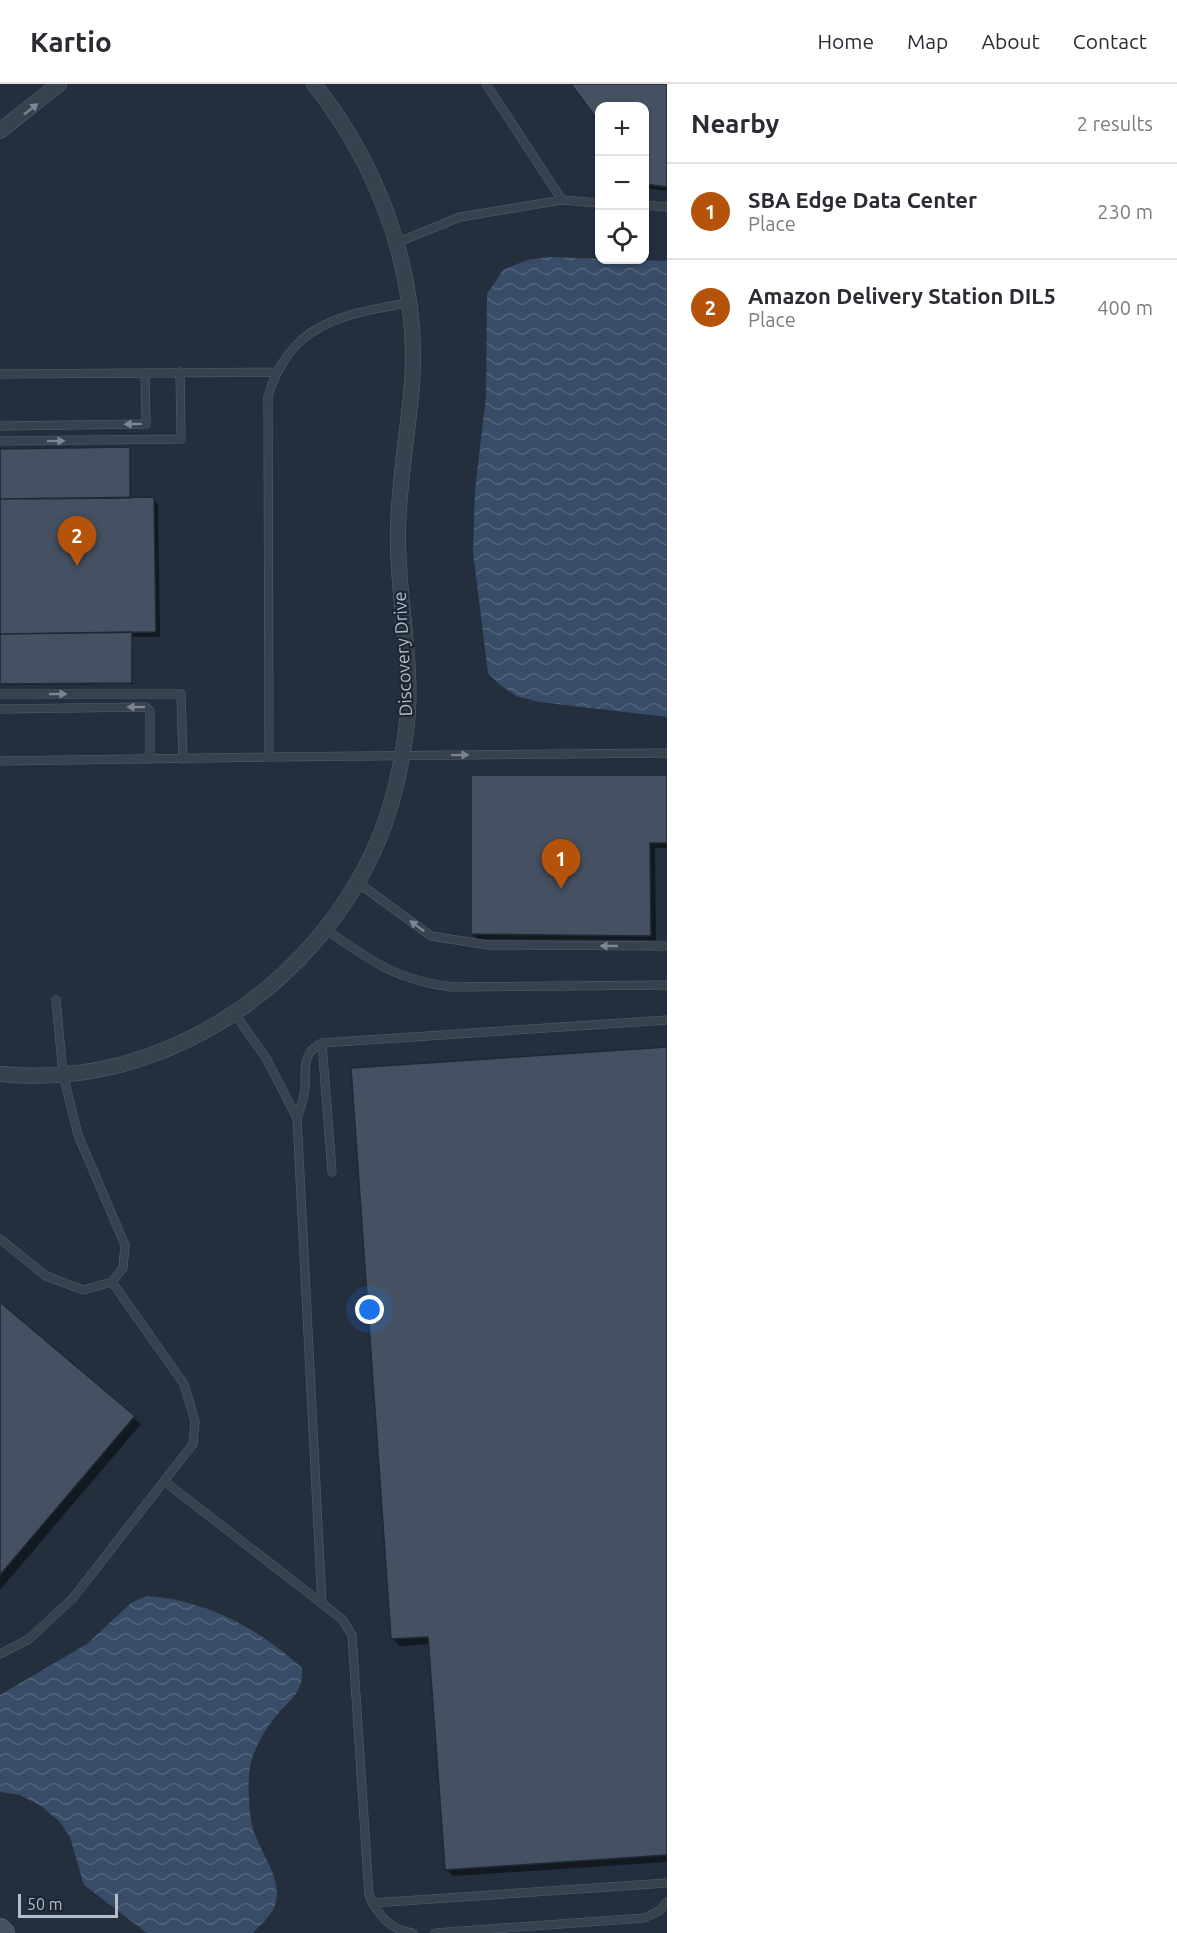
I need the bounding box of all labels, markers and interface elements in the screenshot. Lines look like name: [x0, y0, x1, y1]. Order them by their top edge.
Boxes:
text: Kartio: [30, 26, 112, 57]
text: Home: [817, 29, 874, 53]
text: Map: [907, 29, 948, 53]
text: About: [981, 29, 1040, 53]
text: Contact: [1073, 29, 1147, 53]
map controls: [595, 102, 649, 264]
button: +: [595, 102, 649, 156]
one-way arrow: [23, 103, 38, 115]
text: Nearby: [691, 109, 779, 138]
text: 2 results: [1077, 112, 1153, 135]
button: −: [595, 156, 649, 210]
text: SBA Edge Data Center: [748, 187, 977, 212]
text: 1: [705, 200, 716, 223]
text: 230 m: [1097, 200, 1153, 223]
button: locate: [595, 210, 649, 264]
text: Place: [748, 212, 796, 235]
text: Amazon Delivery Station DIL5: [748, 283, 1056, 308]
text: 2: [705, 296, 716, 319]
text: 400 m: [1097, 296, 1153, 319]
text: Place: [748, 308, 796, 331]
one-way arrow: [123, 419, 142, 429]
one-way arrow: [46, 436, 65, 445]
pin: 2: [58, 516, 97, 566]
street label: Discovery Drive: [389, 591, 415, 717]
one-way arrow: [48, 689, 67, 699]
one-way arrow: [127, 702, 146, 712]
one-way arrow: [450, 751, 469, 760]
pin: 1: [542, 840, 580, 889]
one-way arrow: [410, 920, 426, 932]
one-way arrow: [599, 941, 618, 950]
your location: [355, 1295, 384, 1324]
scale bar: [18, 1891, 118, 1918]
text: 50 m: [27, 1895, 63, 1913]

